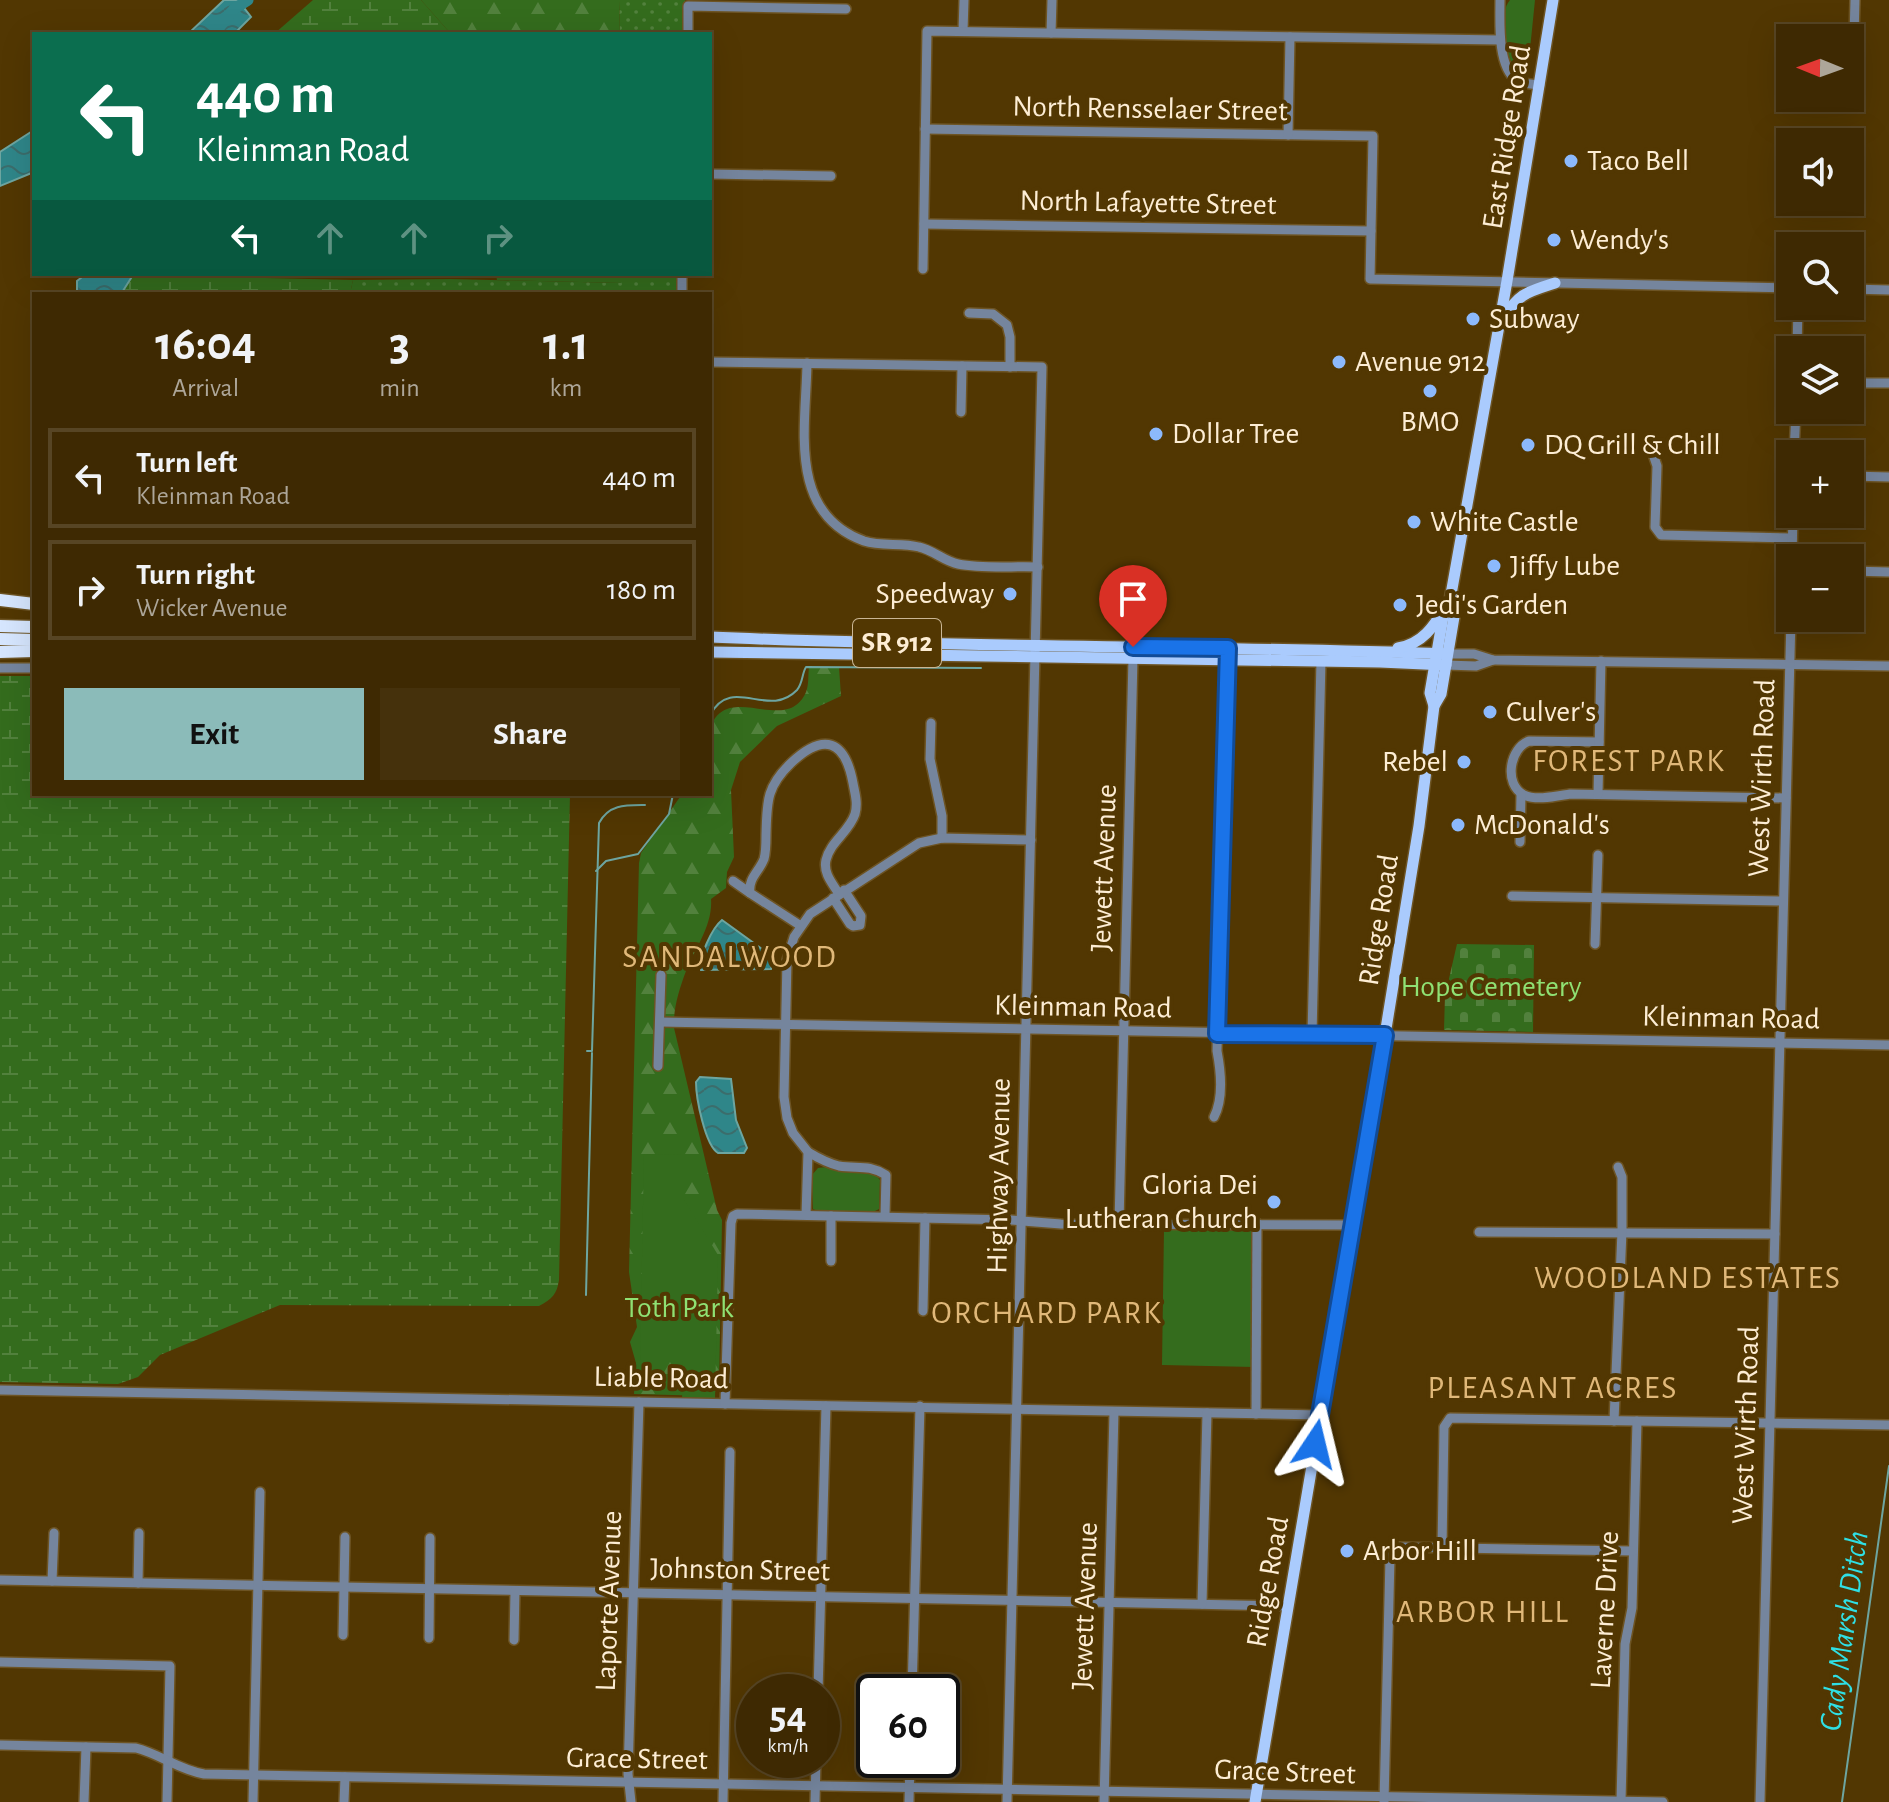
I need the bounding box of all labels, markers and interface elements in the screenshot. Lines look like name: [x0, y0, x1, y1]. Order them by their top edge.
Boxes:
north arrow: [1776, 24, 1864, 112]
map controls: [1776, 24, 1864, 632]
street label: East Ridge Road: [1478, 43, 1536, 231]
icon: left: [64, 64, 168, 168]
text: 440 m: [196, 67, 335, 123]
street label: North Rensselaer Street: [1012, 92, 1288, 126]
button: sound: [1776, 128, 1864, 216]
text: Kleinman Road: [196, 132, 409, 168]
place label: Taco Bell: [1587, 146, 1689, 176]
marker: Taco Bell: [1562, 152, 1580, 170]
street label: North Lafayette Street: [1019, 186, 1277, 220]
icon: left: [224, 216, 268, 260]
icon: ahead: [308, 216, 352, 260]
icon: ahead: [392, 216, 436, 260]
icon: right: [476, 216, 520, 260]
place label: Wendy's: [1570, 225, 1669, 255]
marker: Wendy's: [1545, 231, 1563, 249]
button: search: [1776, 232, 1864, 320]
place label: Subway: [1489, 304, 1580, 334]
marker: Subway: [1464, 310, 1482, 328]
text: 16:04: [155, 321, 256, 369]
text: 3: [389, 321, 410, 369]
text: 1.1: [543, 321, 589, 369]
button: layers: [1776, 336, 1864, 424]
place label: Avenue 912: [1355, 347, 1485, 377]
marker: Avenue 912: [1330, 353, 1348, 371]
text: Arrival: [172, 375, 239, 401]
text: min: [379, 375, 420, 401]
text: km: [550, 375, 582, 401]
marker: BMO: [1421, 382, 1439, 400]
place label: BMO: [1401, 407, 1459, 437]
place label: Dollar Tree: [1172, 419, 1299, 449]
marker: Dollar Tree: [1147, 425, 1165, 443]
place label: DQ Grill & Chill: [1544, 430, 1721, 460]
marker: DQ Grill & Chill: [1519, 436, 1537, 454]
button: +: [1776, 440, 1864, 528]
text: Turn left: [136, 448, 237, 478]
icon: left: [68, 456, 112, 500]
text: 440 m: [602, 463, 676, 493]
text: Kleinman Road: [136, 483, 290, 509]
place label: White Castle: [1430, 507, 1579, 537]
marker: White Castle: [1405, 513, 1423, 531]
button: −: [1776, 544, 1864, 632]
place label: Jiffy Lube: [1510, 551, 1620, 581]
marker: Jiffy Lube: [1485, 557, 1503, 575]
text: Turn right: [136, 560, 255, 590]
pin: [1099, 565, 1167, 647]
icon: right: [68, 568, 112, 612]
text: 180 m: [607, 575, 676, 605]
icon: arrive: [1111, 577, 1155, 621]
place label: Speedway: [875, 579, 994, 609]
marker: Speedway: [1001, 585, 1019, 603]
place label: Jedi's Garden: [1416, 590, 1568, 620]
text: Wicker Avenue: [136, 595, 287, 621]
marker: Jedi's Garden: [1391, 596, 1409, 614]
road number: SR 912: [853, 619, 941, 667]
street label: West Wirth Road: [1744, 678, 1780, 878]
button: Exit: [64, 688, 364, 780]
button: Share: [380, 688, 680, 780]
place label: Culver's: [1506, 697, 1596, 727]
marker: Culver's: [1481, 703, 1499, 721]
district label: FOREST PARK: [1532, 745, 1726, 777]
place label: Rebel: [1382, 747, 1448, 777]
marker: Rebel: [1455, 753, 1473, 771]
street label: Jewett Avenue: [1086, 784, 1122, 952]
place label: McDonald's: [1474, 810, 1610, 840]
marker: McDonald's: [1449, 816, 1467, 834]
street label: Ridge Road: [1354, 852, 1404, 988]
district label: SANDALWOOD: [622, 941, 838, 973]
park label: Hope Cemetery: [1400, 972, 1582, 1002]
street label: Kleinman Road: [994, 990, 1172, 1024]
street label: Kleinman Road: [1642, 1001, 1820, 1035]
street label: Highway Avenue: [982, 1078, 1016, 1274]
place label: Gloria Dei Lutheran Church: [1065, 1170, 1258, 1234]
marker: Gloria Dei Lutheran Church: [1265, 1193, 1283, 1211]
district label: WOODLAND ESTATES: [1534, 1262, 1842, 1294]
park label: Toth Park: [624, 1293, 734, 1323]
district label: ORCHARD PARK: [931, 1297, 1163, 1329]
street label: West Wirth Road: [1728, 1325, 1764, 1525]
street label: Liable Road: [593, 1362, 729, 1394]
district label: PLEASANT ACRES: [1428, 1372, 1678, 1404]
position arrow: [1273, 1402, 1357, 1486]
street label: Laporte Avenue: [591, 1510, 627, 1692]
street label: Ridge Road: [1242, 1514, 1294, 1650]
street label: Jewett Avenue: [1067, 1522, 1103, 1690]
water label: Cady Marsh Ditch: [1814, 1529, 1874, 1733]
street label: Laverne Drive: [1586, 1530, 1624, 1690]
place label: Arbor Hill: [1363, 1536, 1477, 1566]
marker: Arbor Hill: [1338, 1542, 1356, 1560]
street label: Johnston Street: [650, 1553, 831, 1587]
district label: ARBOR HILL: [1396, 1596, 1570, 1628]
speed limit sign: 60: [856, 1674, 960, 1778]
text: 54: [769, 1696, 807, 1736]
text: km/h: [767, 1736, 809, 1756]
street label: Grace Street: [566, 1743, 708, 1775]
street label: Grace Street: [1214, 1755, 1357, 1789]

